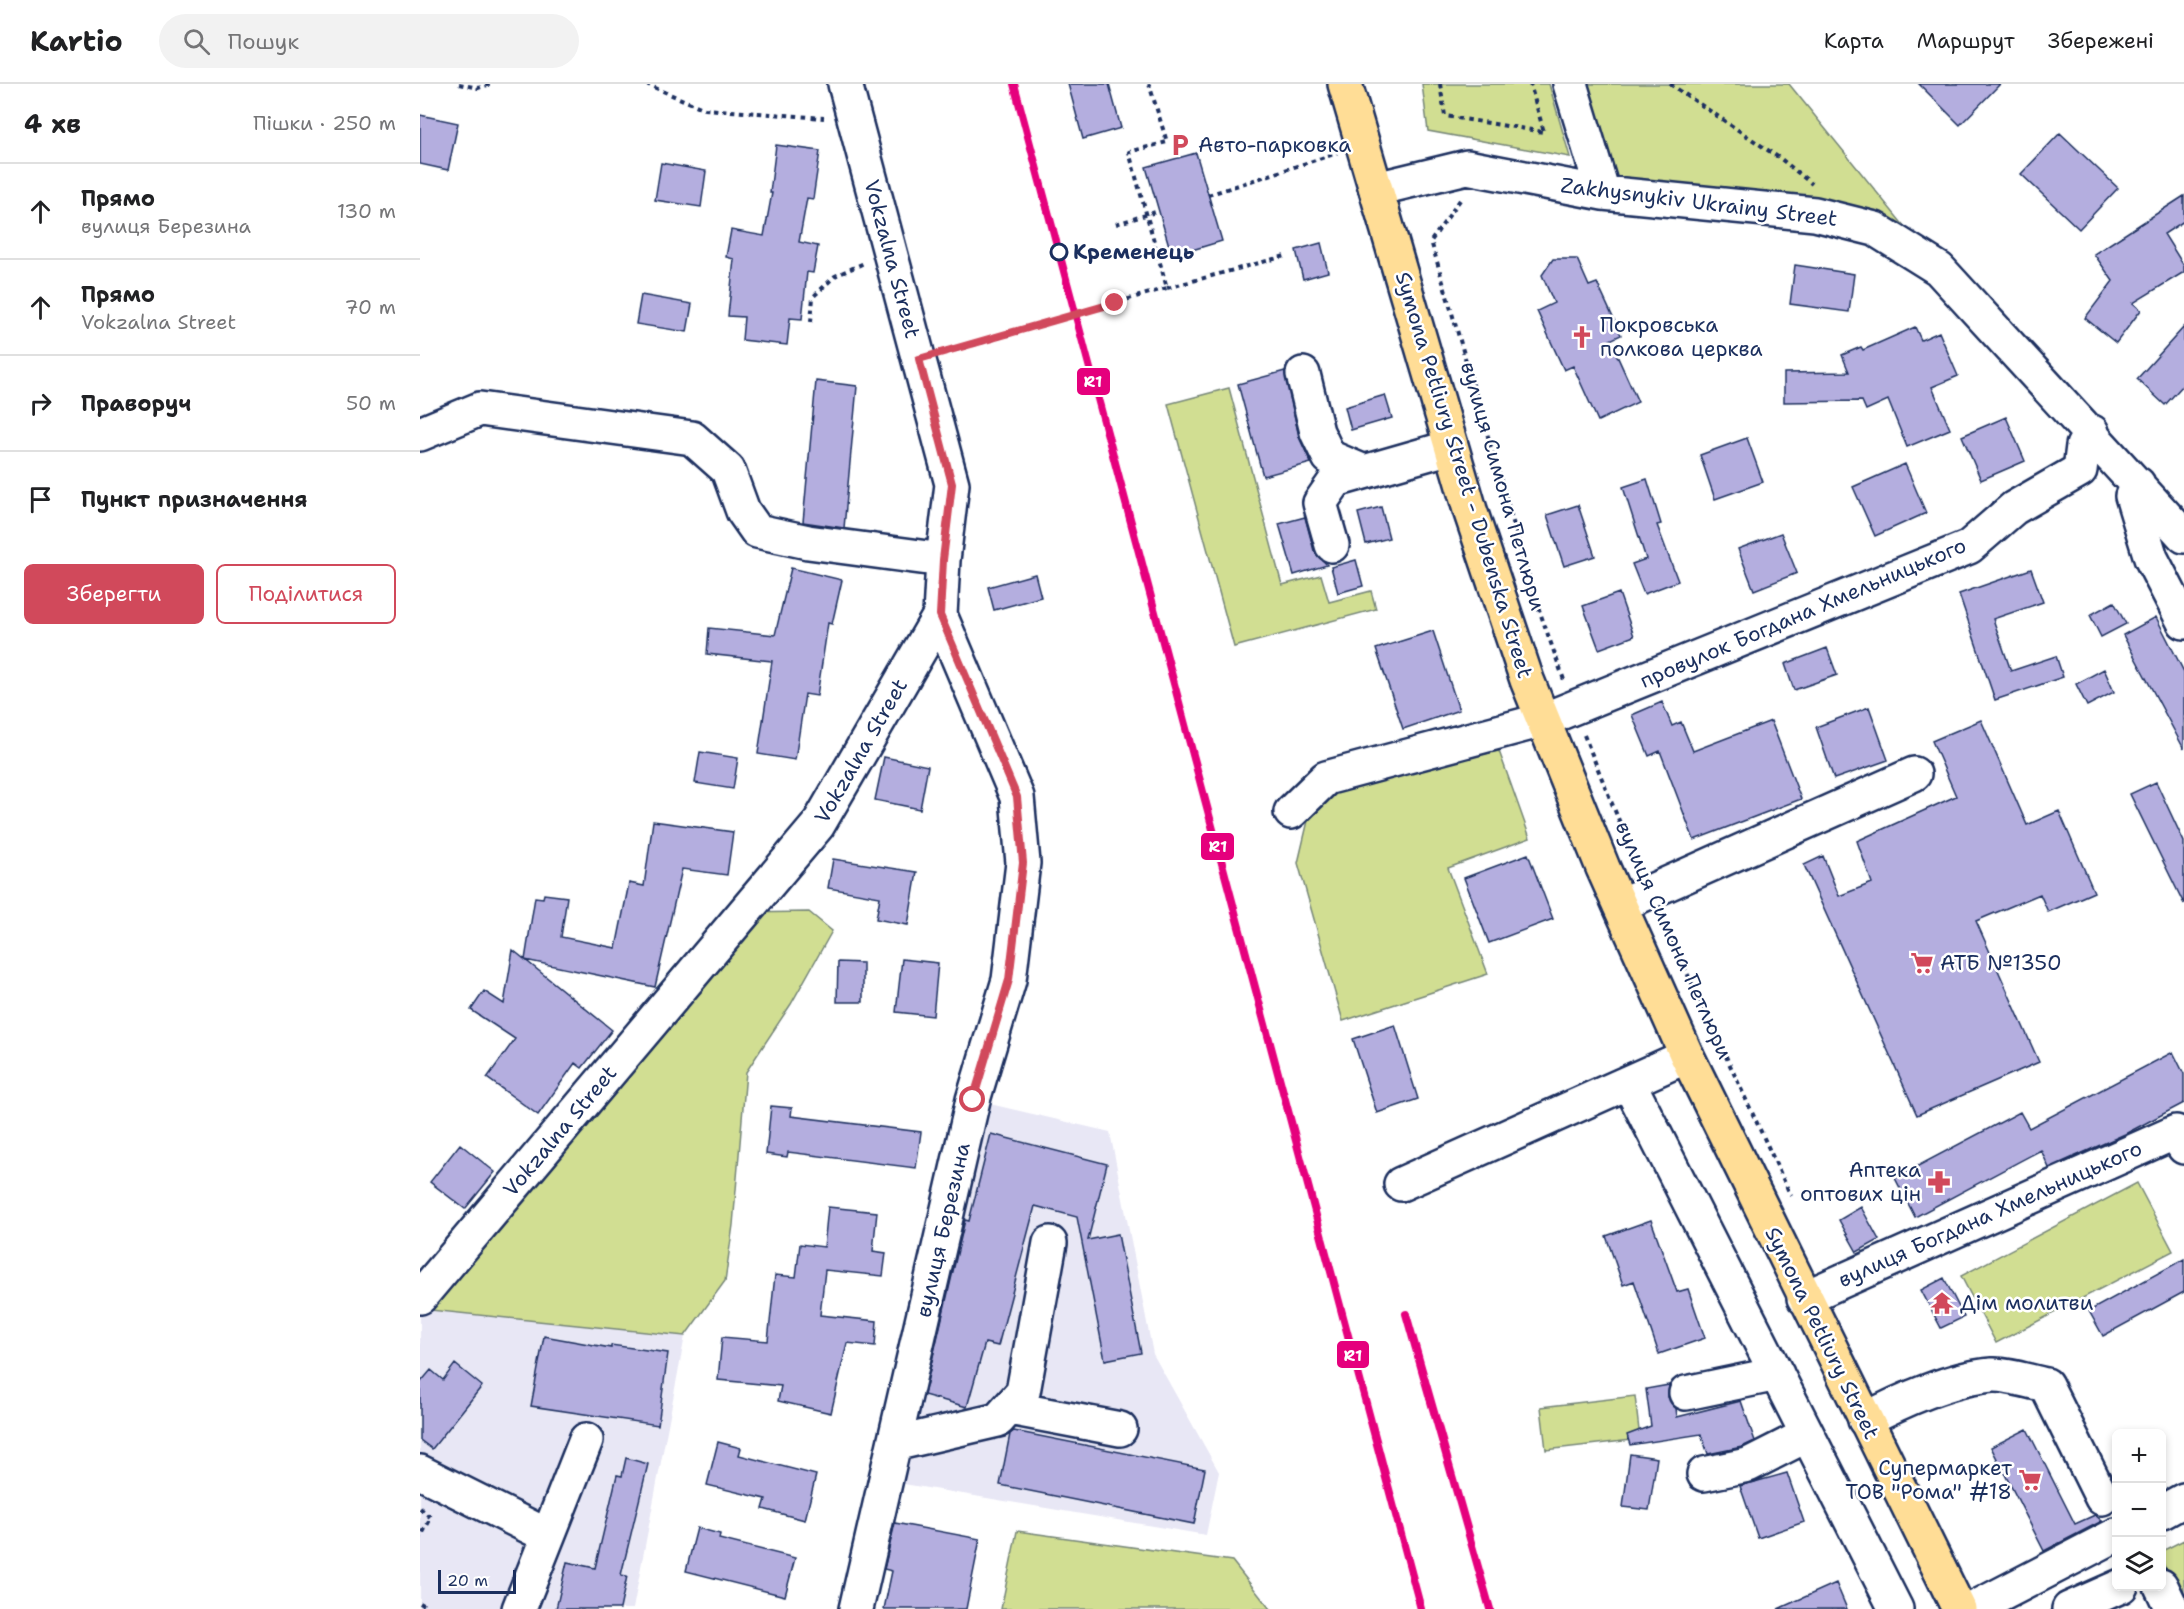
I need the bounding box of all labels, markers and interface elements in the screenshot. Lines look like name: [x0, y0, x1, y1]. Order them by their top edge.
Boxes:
search box: [159, 14, 579, 68]
text: Kartio: [30, 22, 123, 60]
icon: search: [180, 25, 213, 58]
text: Пошук: [228, 27, 299, 56]
text: Карта: [1824, 27, 1884, 55]
text: Маршрут: [1917, 27, 2015, 55]
text: Збережені: [2048, 27, 2154, 55]
text: 4 хв: [24, 106, 81, 141]
text: Пішки · 250 m: [253, 110, 396, 136]
place label: Авто-парковка: [1198, 131, 1351, 159]
parking icon: Авто-парковка: [1167, 132, 1193, 158]
street label: Zakhysnykiv Ukrainy Street: [1559, 171, 1839, 233]
street label: Vokzalna Street: [857, 177, 927, 341]
text: Прямо: [81, 184, 155, 213]
icon: ahead: [24, 195, 57, 228]
text: 130 m: [337, 198, 396, 224]
text: вулиця Березина: [81, 213, 251, 239]
place label: Кременець: [1073, 238, 1194, 266]
marker: Кременець: [1050, 243, 1068, 261]
street label: Symona Petliury Street - Dubenska Street: [1389, 268, 1539, 682]
text: Прямо: [81, 280, 155, 309]
route end: [1101, 289, 1127, 315]
icon: ahead: [24, 291, 57, 324]
text: 70 m: [344, 294, 396, 320]
text: Vokzalna Street: [81, 309, 236, 335]
place label: Покровська полкова церква: [1600, 311, 1763, 363]
church icon: Покровська полкова церква: [1569, 324, 1595, 350]
street label: вулиця Симона Петлюри: [1454, 358, 1552, 614]
line badge: R1: [1076, 367, 1111, 396]
text: R1: [1084, 371, 1102, 392]
icon: right: [24, 387, 57, 420]
text: Праворуч: [81, 389, 191, 418]
text: 50 m: [346, 390, 396, 416]
icon: arrive: [24, 483, 57, 516]
text: Пункт призначення: [81, 485, 308, 514]
street label: провулок Богдана Хмельницького: [1635, 531, 1971, 695]
button: Зберегти: [24, 564, 204, 624]
button: Поділитися: [216, 564, 396, 624]
street label: Vokzalna Street: [808, 673, 914, 829]
street label: вулиця Симона Петлюри: [1609, 817, 1739, 1064]
line badge: R1: [1200, 832, 1235, 861]
text: R1: [1209, 836, 1227, 857]
place label: АТБ №1350: [1940, 949, 2062, 977]
supermarket icon: АТБ №1350: [1909, 950, 1935, 976]
street label: Vokzalna Street: [497, 1060, 623, 1202]
route start: [959, 1086, 985, 1112]
street label: вулиця Богдана Хмельницького: [1834, 1134, 2146, 1294]
street label: вулиця Березина: [909, 1140, 977, 1320]
place label: Аптека оптових цін: [1800, 1156, 1921, 1208]
pharmacy icon: Аптека оптових цін: [1926, 1169, 1952, 1195]
street label: Symona Petliury Street: [1758, 1222, 1886, 1444]
place label: Дім молитви: [1960, 1289, 2094, 1317]
temple icon: Дім молитви: [1929, 1290, 1955, 1316]
line badge: R1: [1336, 1340, 1370, 1369]
text: R1: [1344, 1345, 1362, 1366]
map controls: [2112, 1429, 2166, 1591]
button: +: [2112, 1429, 2166, 1483]
place label: Супермаркет ТОВ "Рома" #18: [1845, 1454, 2012, 1506]
supermarket icon: Супермаркет ТОВ "Рома" #18: [2017, 1467, 2043, 1493]
button: −: [2112, 1483, 2166, 1537]
button: layers: [2112, 1537, 2166, 1591]
scale bar: [438, 1567, 516, 1594]
text: 20 m: [447, 1570, 488, 1591]

